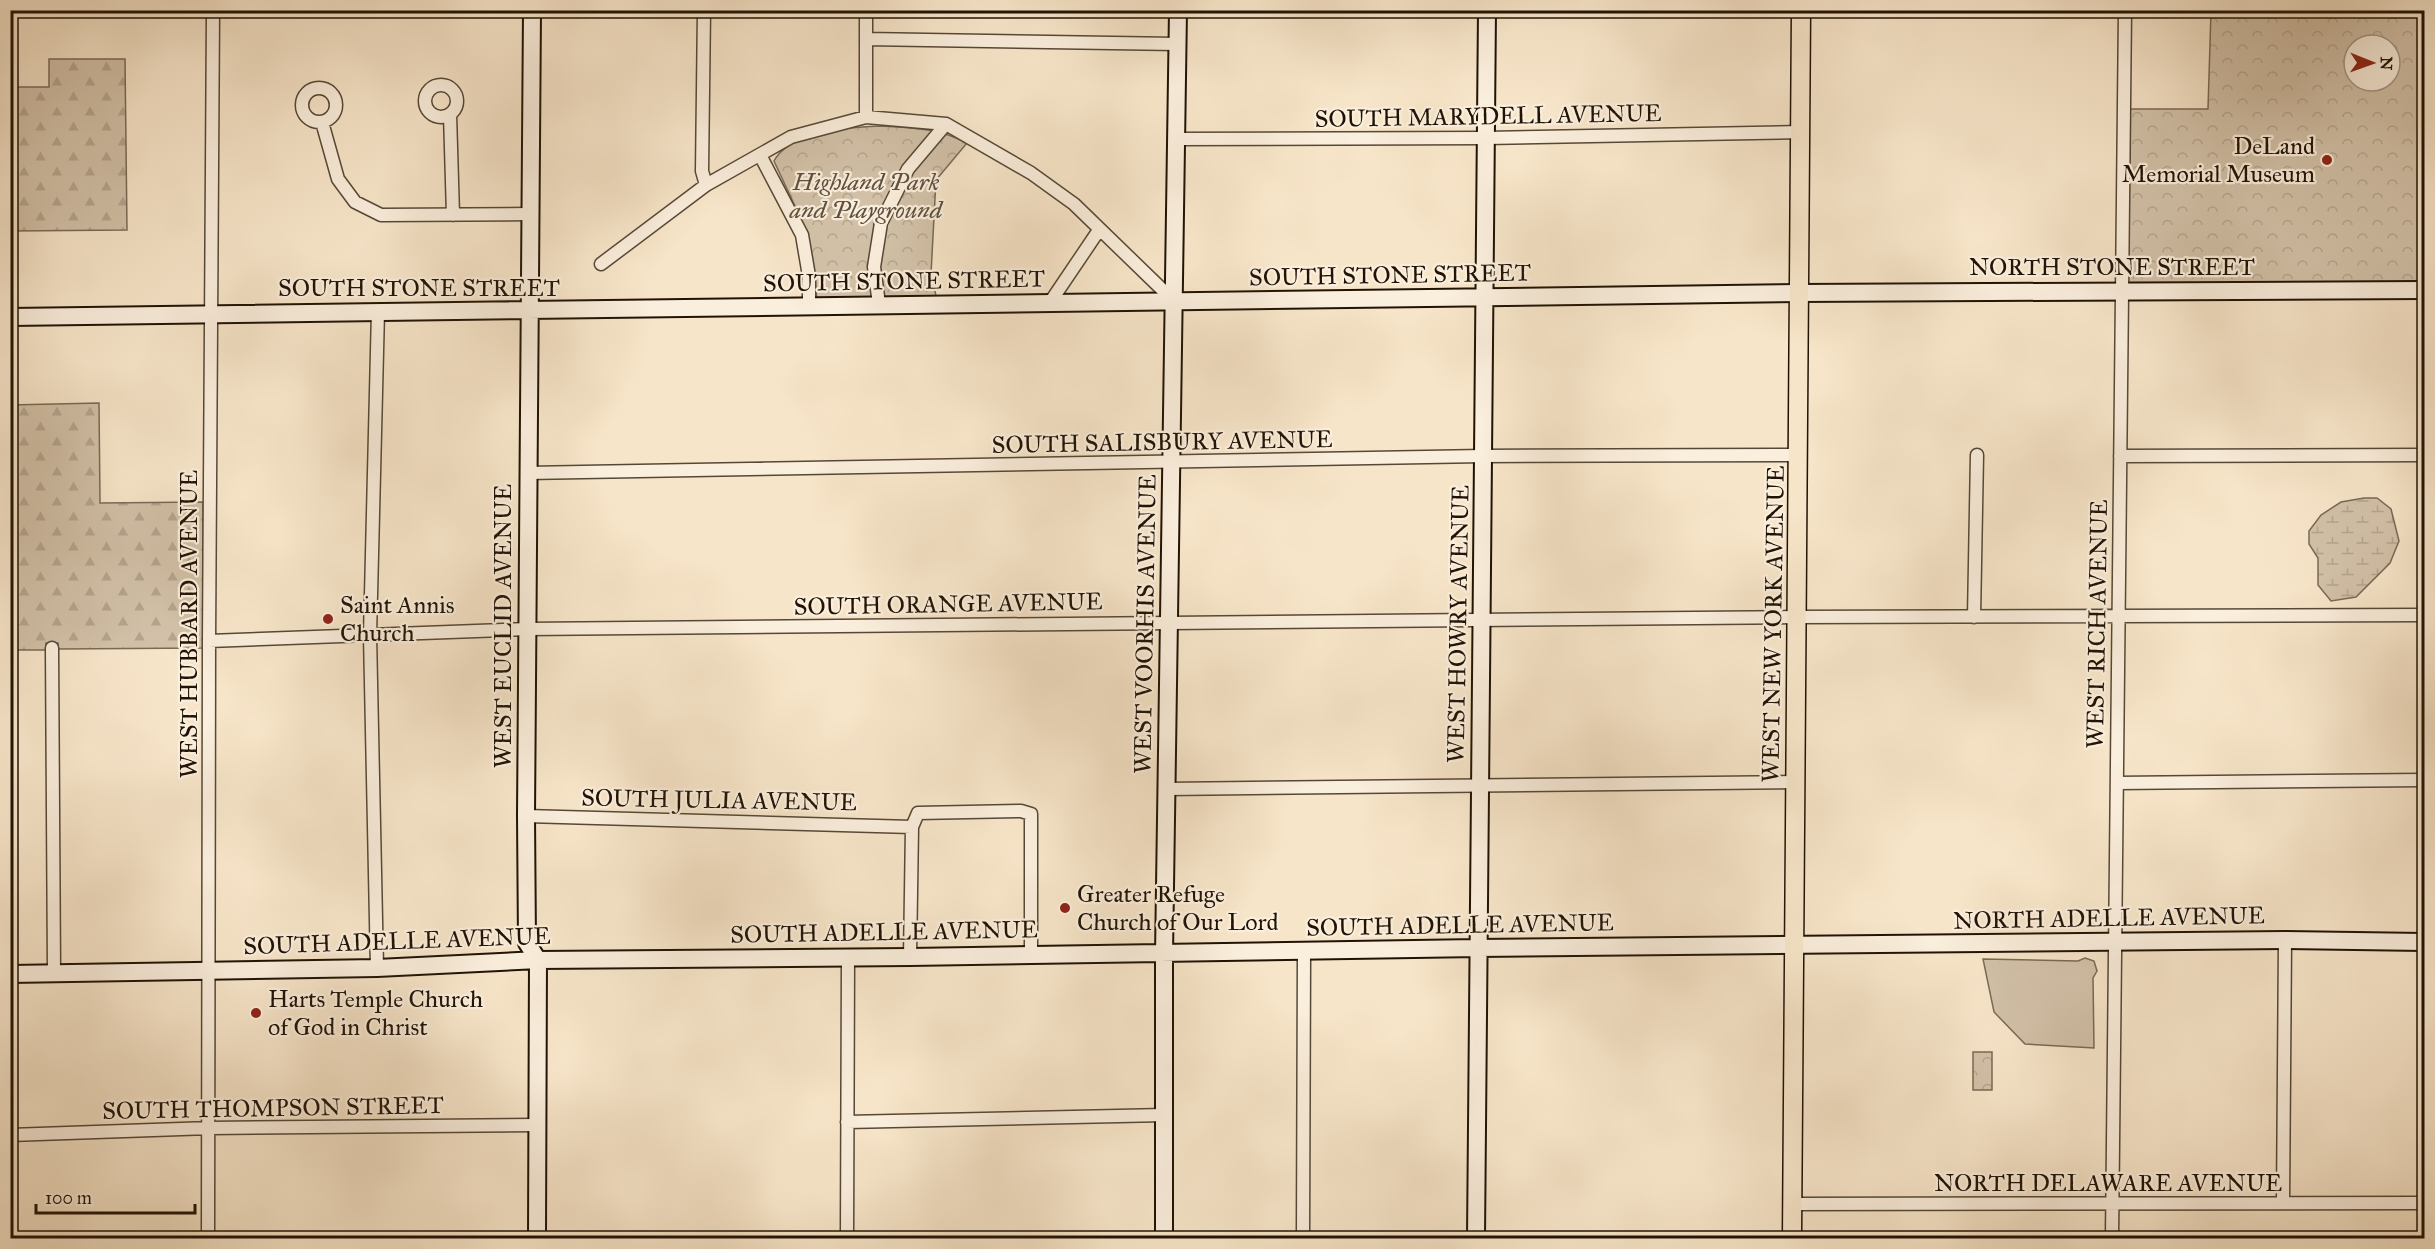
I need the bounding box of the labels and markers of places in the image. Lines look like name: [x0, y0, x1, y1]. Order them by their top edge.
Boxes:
place label: DeLand Memorial Museum: [2122, 131, 2315, 189]
marker: DeLand Memorial Museum: [2320, 153, 2334, 167]
place label: Saint Annis Church: [340, 590, 455, 648]
marker: Saint Annis Church: [321, 612, 335, 626]
place label: Greater Refuge Church of Our Lord: [1077, 879, 1278, 937]
marker: Greater Refuge Church of Our Lord: [1058, 901, 1072, 915]
place label: Harts Temple Church of God in Christ: [268, 984, 483, 1042]
marker: Harts Temple Church of God in Christ: [249, 1006, 263, 1020]

